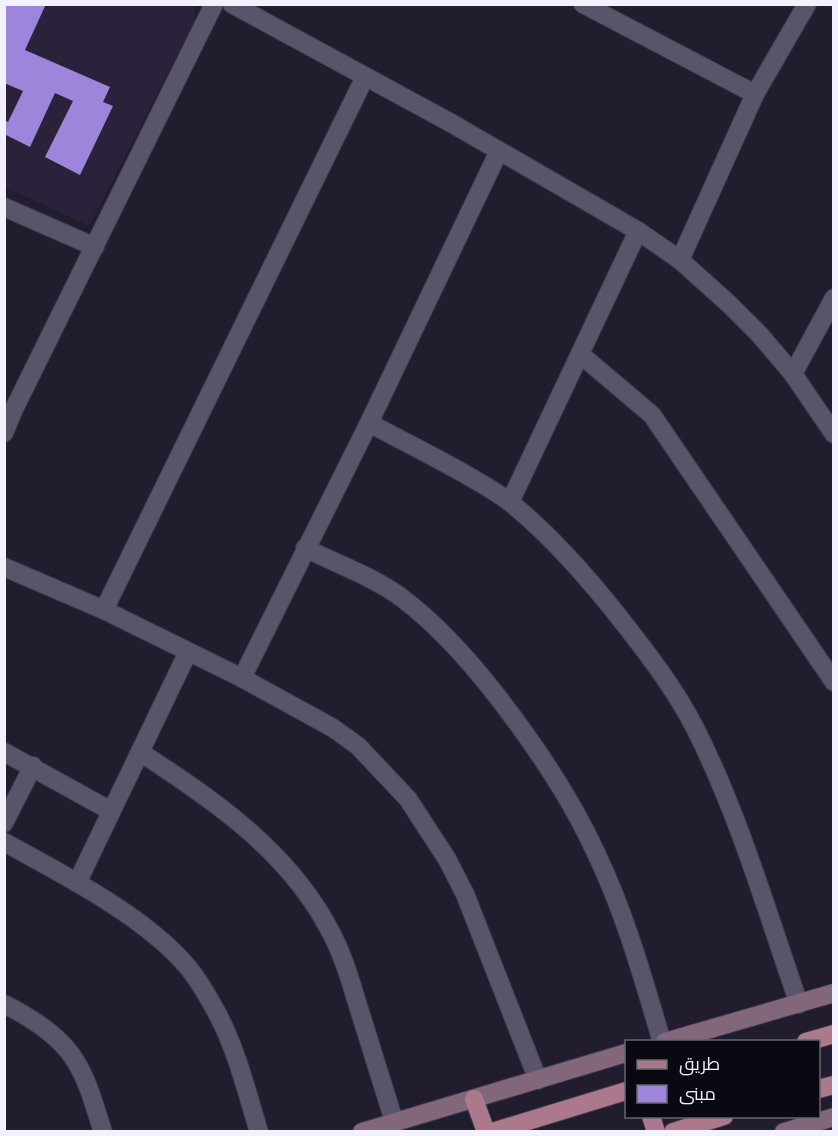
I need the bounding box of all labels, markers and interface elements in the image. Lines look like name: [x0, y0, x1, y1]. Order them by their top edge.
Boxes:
legend: [625, 1040, 820, 1118]
text: طريق: [679, 1052, 720, 1076]
text: مبنى: [679, 1082, 716, 1105]

